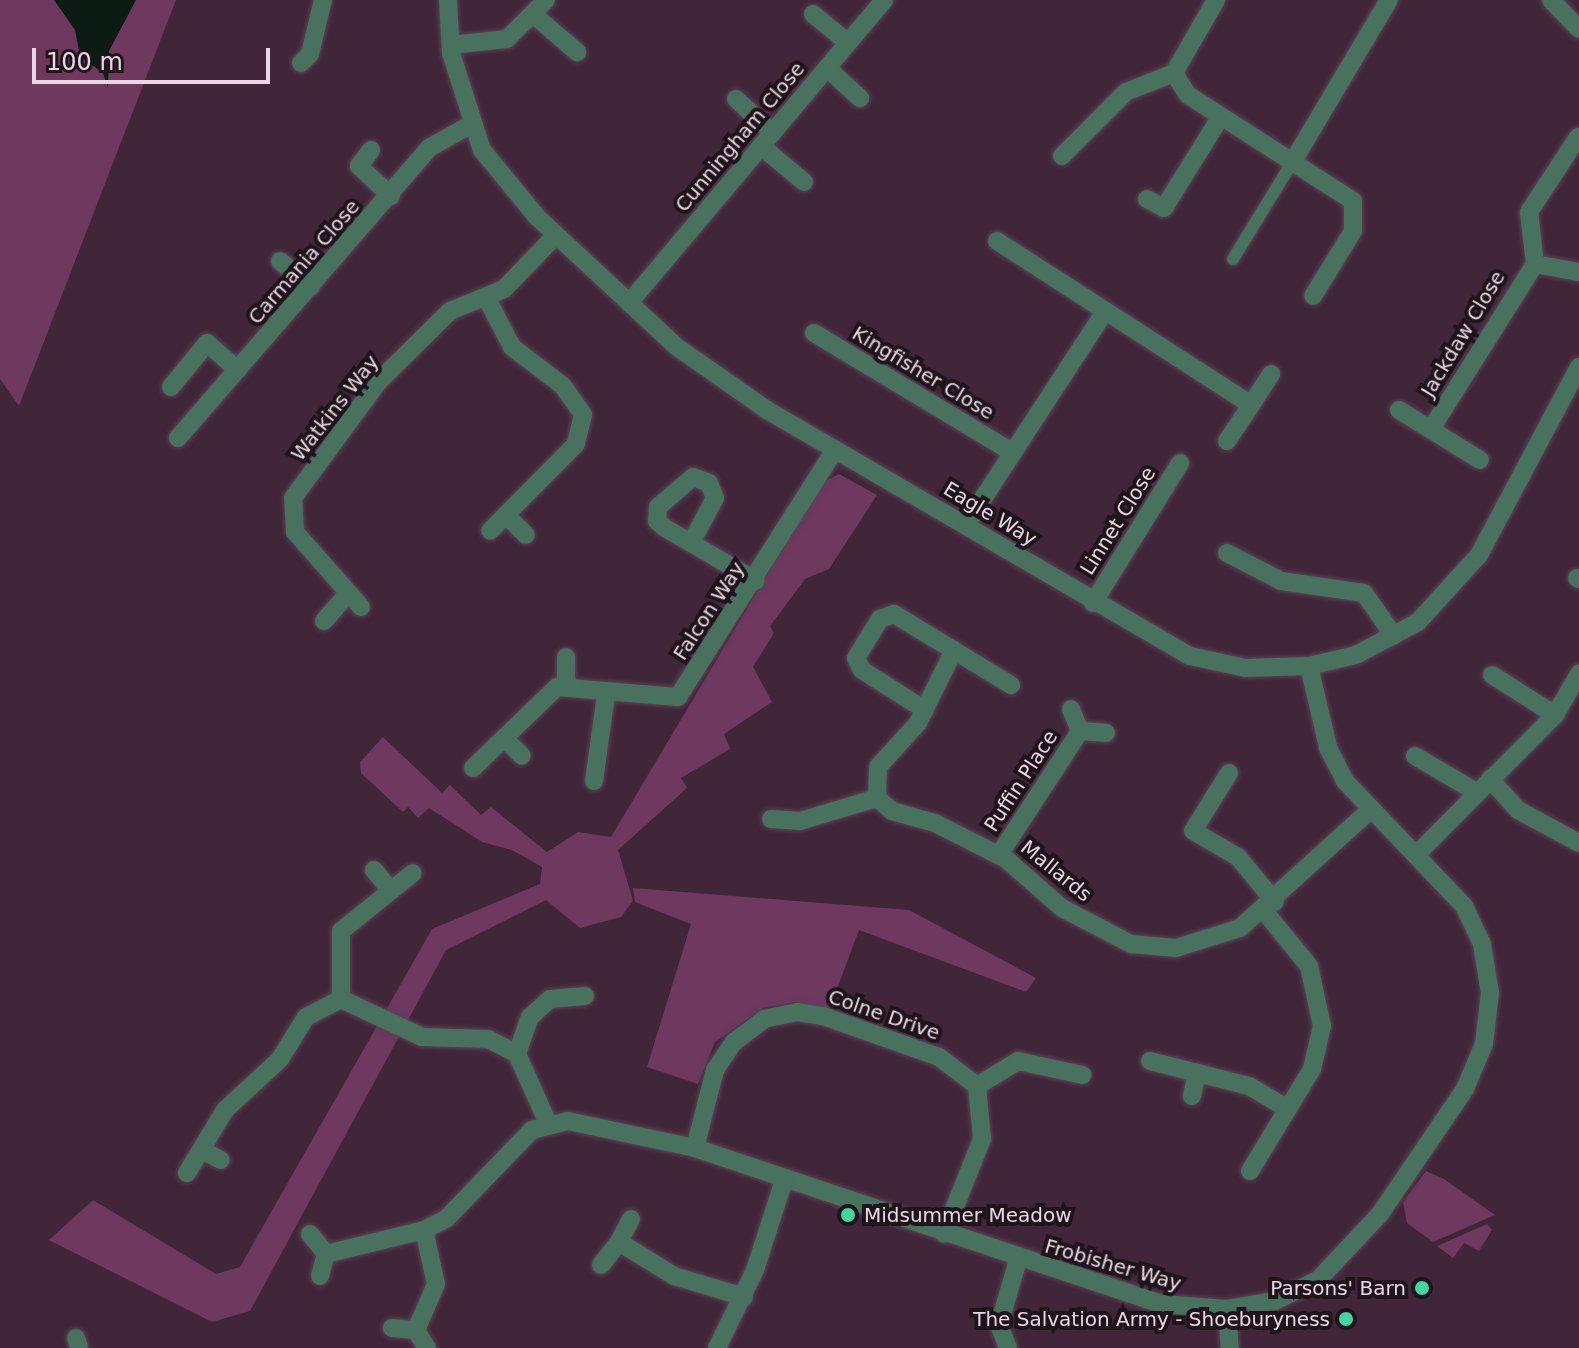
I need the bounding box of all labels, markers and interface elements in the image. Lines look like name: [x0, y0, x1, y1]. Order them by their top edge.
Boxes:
scale bar: [36, 32, 274, 82]
text: 100 m: [46, 48, 123, 76]
street label: Cunningham Close: [670, 57, 810, 217]
street label: Carmania Close: [243, 195, 365, 329]
street label: Jackdaw Close: [1416, 267, 1510, 401]
street label: Kingfisher Close: [848, 321, 998, 425]
street label: Watkins Way: [286, 350, 384, 466]
street label: Linnet Close: [1075, 462, 1161, 580]
street label: Eagle Way: [939, 477, 1041, 551]
street label: Falcon Way: [668, 557, 750, 665]
street label: Puffin Place: [979, 726, 1063, 836]
street label: Mallards: [1016, 835, 1096, 907]
street label: Colne Drive: [825, 985, 943, 1045]
place label: Midsummer Meadow: [864, 1203, 1072, 1227]
marker: Midsummer Meadow: [839, 1206, 857, 1224]
street label: Frobisher Way: [1042, 1234, 1184, 1296]
place label: Parsons' Barn: [1270, 1276, 1406, 1300]
marker: Parsons' Barn: [1413, 1279, 1431, 1297]
place label: The Salvation Army - Shoeburyness: [973, 1307, 1330, 1331]
marker: The Salvation Army - Shoeburyness: [1337, 1310, 1355, 1328]

